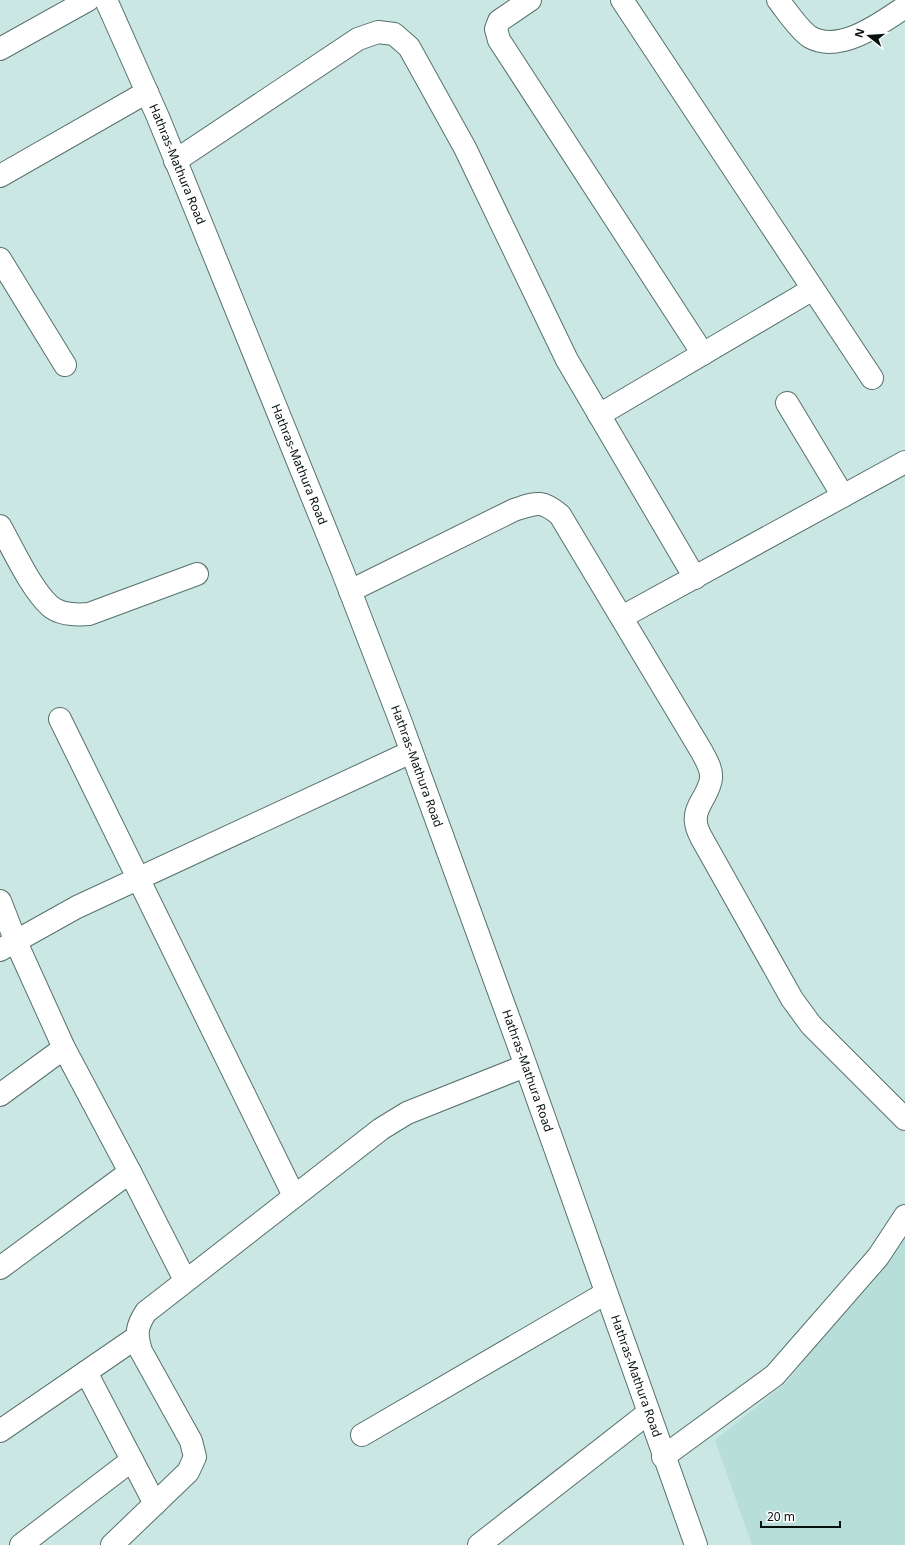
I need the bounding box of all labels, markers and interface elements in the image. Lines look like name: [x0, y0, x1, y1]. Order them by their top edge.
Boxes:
north arrow: [849, 16, 889, 56]
text: N: [850, 26, 867, 39]
street label: Hathras-Mathura Road: [145, 101, 210, 227]
street label: Hathras-Mathura Road: [267, 401, 332, 527]
street label: Hathras-Mathura Road: [387, 703, 447, 829]
street label: Hathras-Mathura Road: [498, 1007, 558, 1134]
street label: Hathras-Mathura Road: [607, 1312, 666, 1439]
scale bar: [761, 1503, 840, 1529]
text: 20 m: [767, 1508, 795, 1525]

